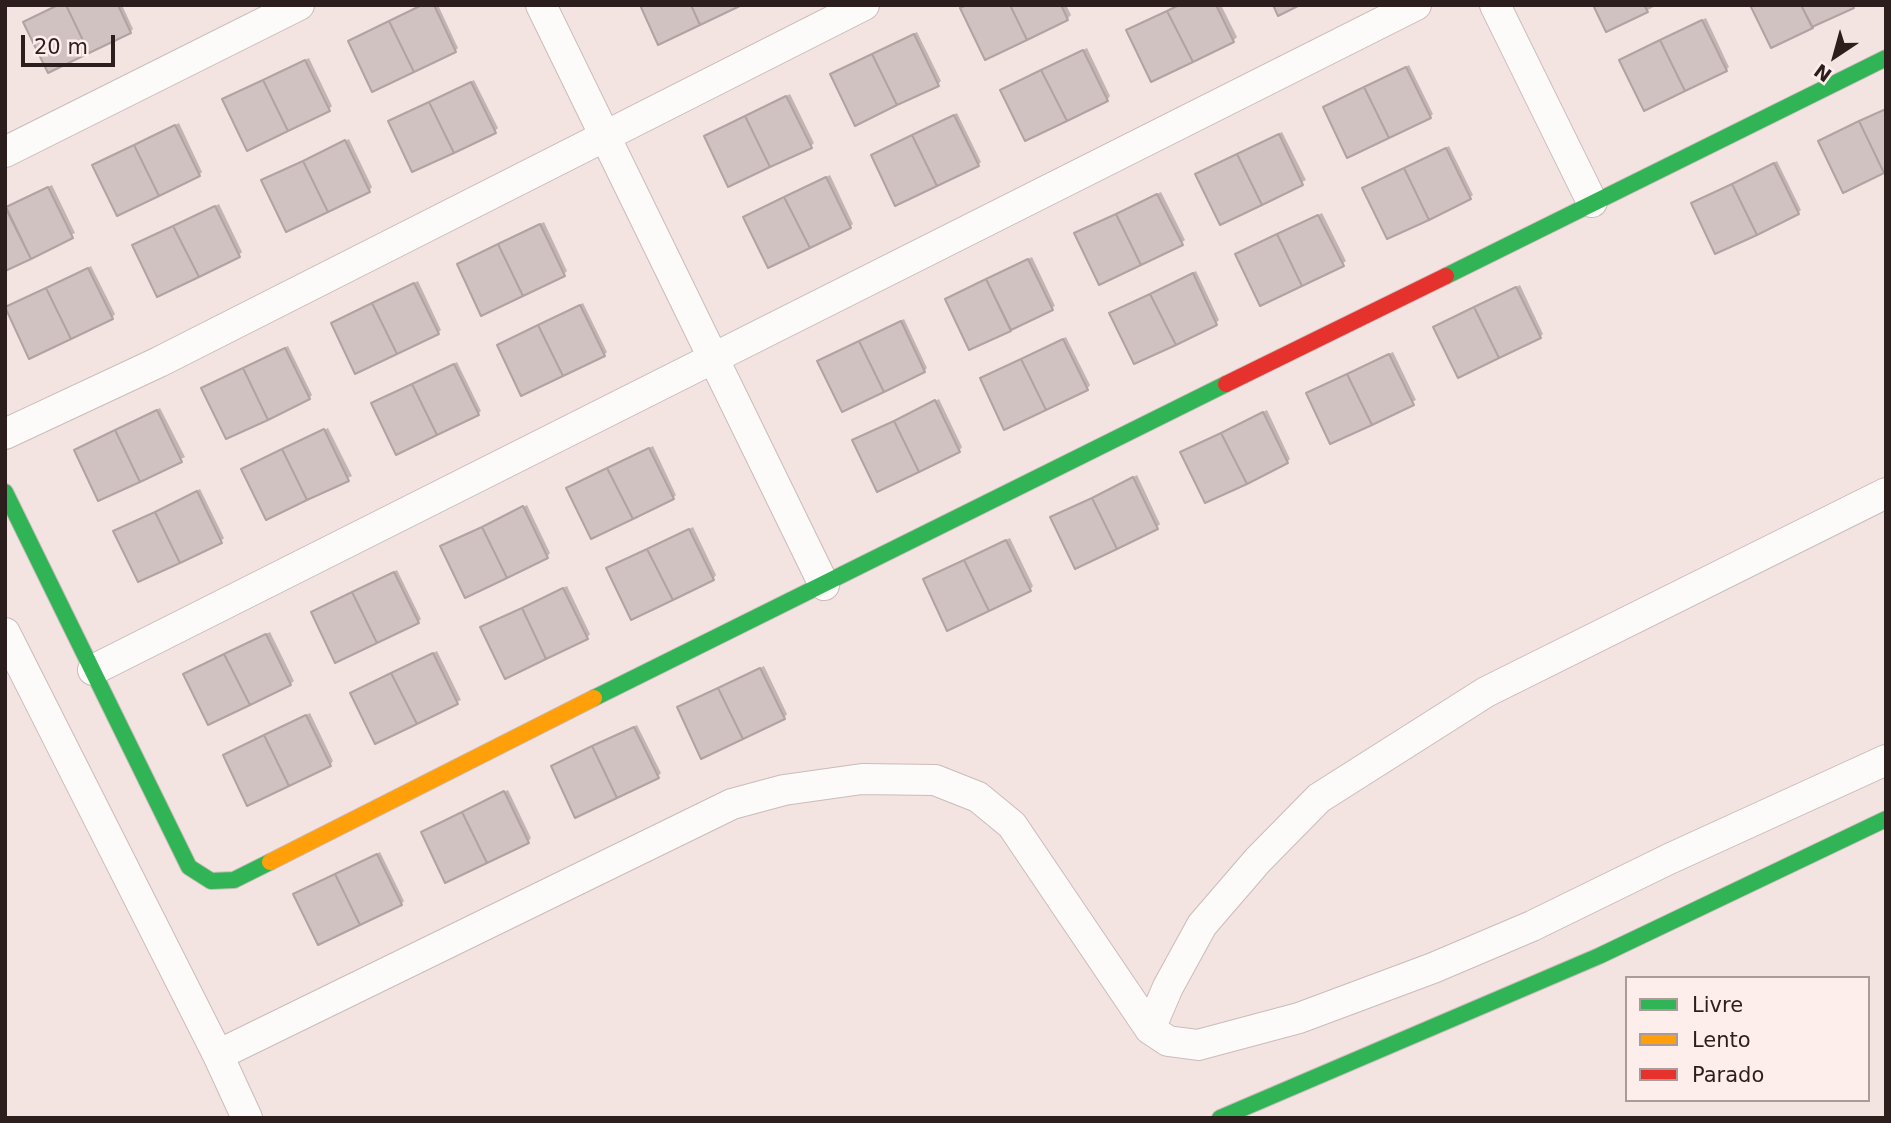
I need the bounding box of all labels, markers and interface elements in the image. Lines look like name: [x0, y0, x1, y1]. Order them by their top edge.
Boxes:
scale bar: [24, 21, 119, 65]
north arrow: [1800, 21, 1870, 91]
text: 20 m: [34, 35, 88, 59]
text: N: [1810, 59, 1836, 87]
legend: [1625, 976, 1870, 1102]
text: Livre: [1692, 993, 1743, 1017]
text: Lento: [1692, 1028, 1751, 1052]
text: Parado: [1692, 1063, 1764, 1087]

